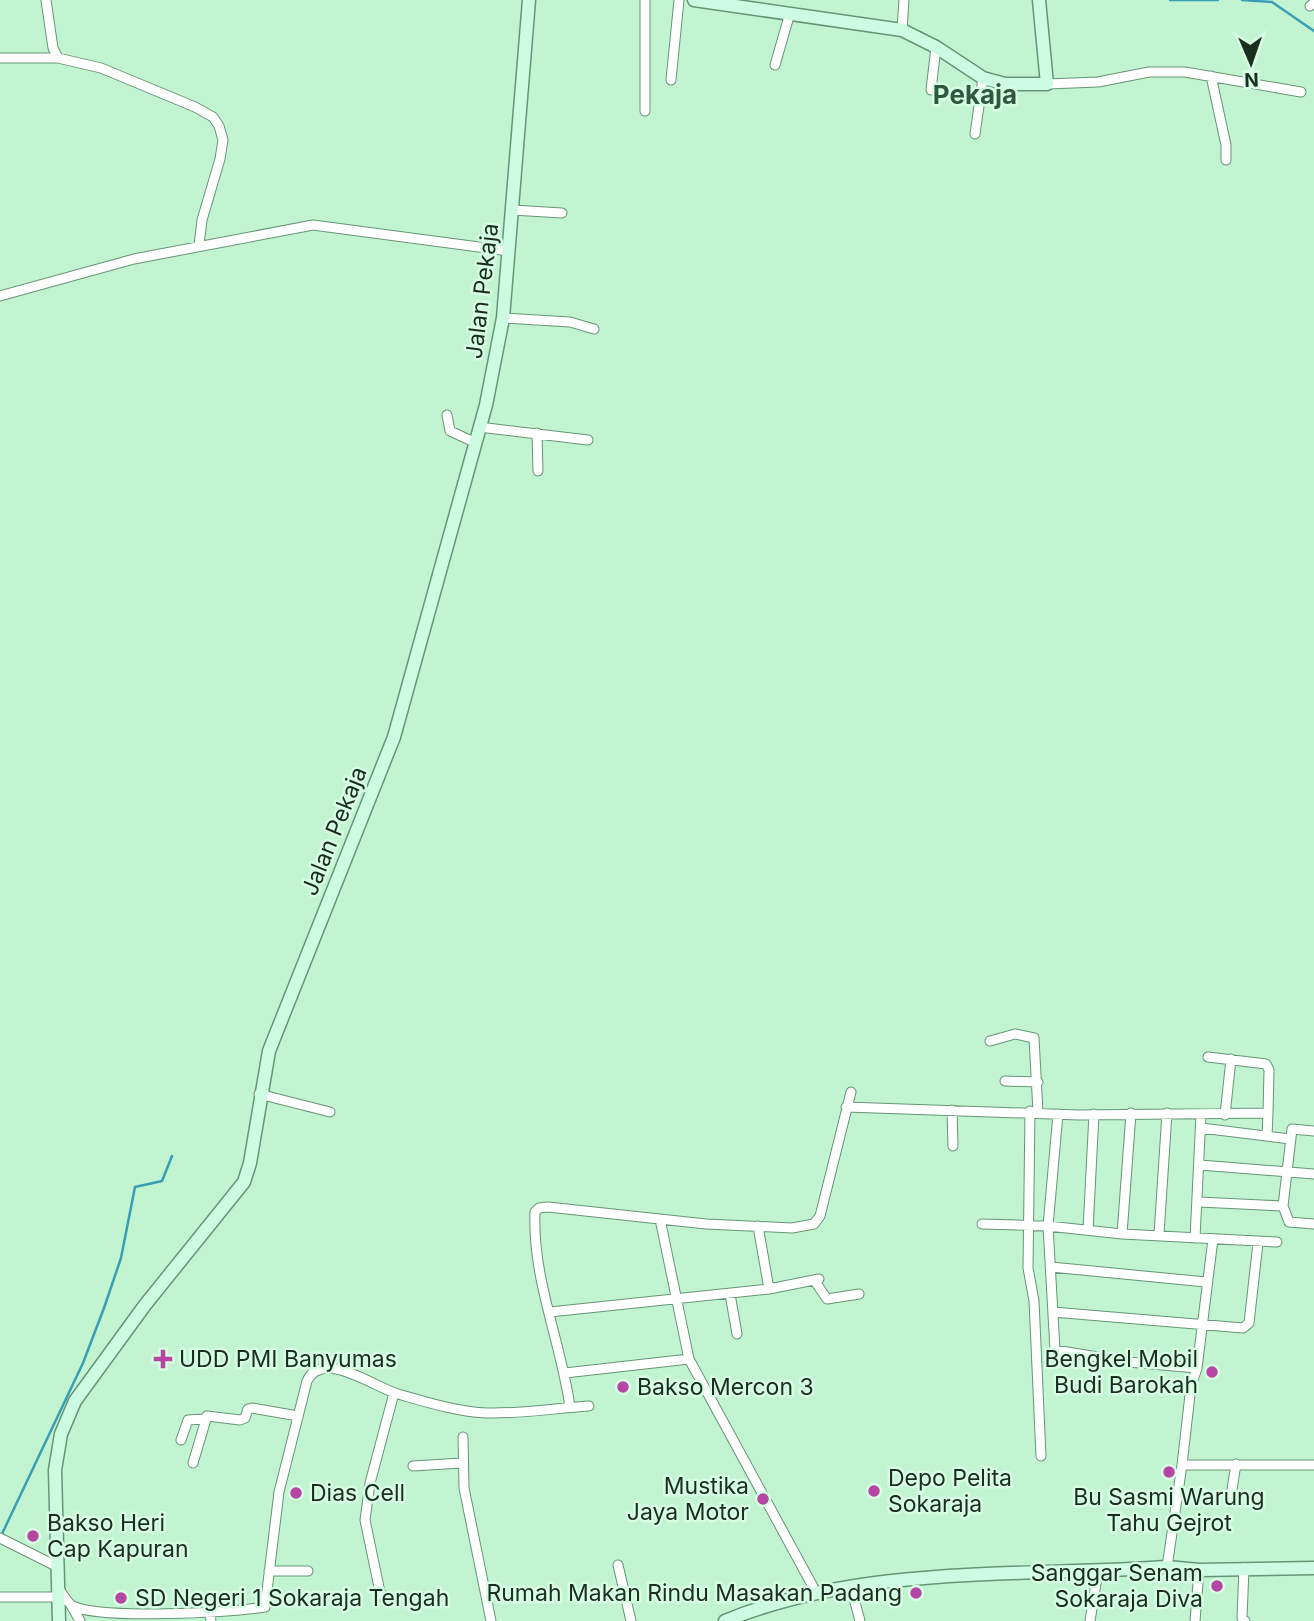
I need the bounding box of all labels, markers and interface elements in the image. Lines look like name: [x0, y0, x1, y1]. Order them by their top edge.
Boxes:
north arrow: [1216, 28, 1286, 98]
text: N: [1244, 68, 1259, 91]
district label: Pekaja: [933, 79, 1017, 110]
street label: Jalan Pekaja: [460, 222, 504, 360]
street label: Jalan Pekaja: [295, 762, 373, 900]
place label: UDD PMI Banyumas: [179, 1345, 397, 1373]
place label: Bengkel Mobil Budi Barokah: [1045, 1345, 1198, 1399]
marker: UDD PMI Banyumas: [153, 1349, 173, 1369]
marker: Bengkel Mobil Budi Barokah: [1204, 1364, 1220, 1380]
place label: Bakso Mercon 3: [637, 1373, 814, 1401]
marker: Bakso Mercon 3: [615, 1379, 631, 1395]
place label: Depo Pelita Sokaraja: [888, 1464, 1012, 1518]
marker: Bu Sasmi Warung Tahu Gejrot: [1161, 1464, 1177, 1480]
place label: Mustika Jaya Motor: [627, 1472, 749, 1526]
place label: Dias Cell: [310, 1479, 405, 1507]
marker: Depo Pelita Sokaraja: [866, 1483, 882, 1499]
place label: Bu Sasmi Warung Tahu Gejrot: [1073, 1483, 1265, 1537]
marker: Dias Cell: [288, 1485, 304, 1501]
marker: Mustika Jaya Motor: [755, 1491, 771, 1507]
place label: Bakso Heri Cap Kapuran: [47, 1509, 188, 1563]
marker: Bakso Heri Cap Kapuran: [25, 1528, 41, 1544]
place label: Sanggar Senam Sokaraja Diva: [1031, 1559, 1203, 1613]
marker: Sanggar Senam Sokaraja Diva: [1209, 1578, 1225, 1594]
place label: Rumah Makan Rindu Masakan Padang: [486, 1579, 902, 1607]
place label: SD Negeri 1 Sokaraja Tengah: [135, 1584, 449, 1612]
marker: Rumah Makan Rindu Masakan Padang: [908, 1585, 924, 1601]
marker: SD Negeri 1 Sokaraja Tengah: [113, 1590, 129, 1606]

